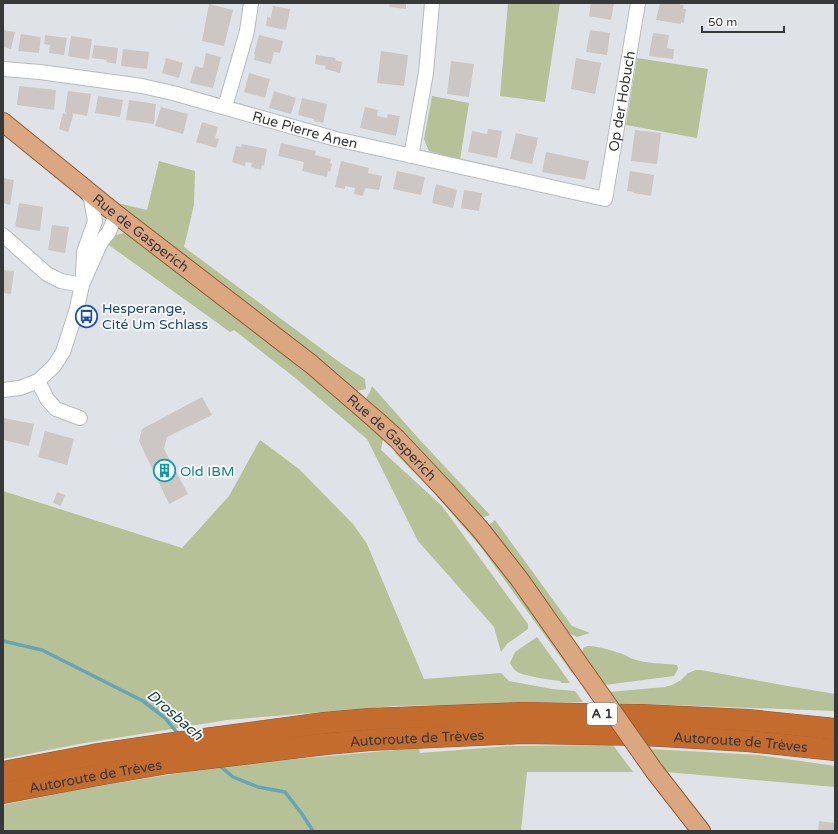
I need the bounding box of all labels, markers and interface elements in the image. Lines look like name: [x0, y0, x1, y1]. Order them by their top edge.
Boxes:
scale bar: [702, 8, 784, 34]
text: 50 m: [708, 15, 737, 29]
street label: Op der Hobuch: [605, 50, 638, 153]
street label: Rue Pierre Anen: [251, 107, 359, 152]
street label: Rue de Gasperich: [89, 190, 192, 276]
place label: Hesperange, Cité Um Schlass: [102, 300, 209, 333]
bus stop icon: Hesperange, Cité Um Schlass: [73, 303, 99, 329]
street label: Rue de Gasperich: [344, 391, 440, 484]
building icon: Old IBM: [151, 458, 177, 484]
place label: Old IBM: [180, 463, 234, 480]
water label: Drosbach: [143, 686, 207, 745]
road number: A 1: [587, 703, 617, 725]
street label: Autoroute de Trèves: [349, 726, 485, 750]
street label: Autoroute de Trèves: [673, 728, 809, 756]
street label: Autoroute de Trèves: [28, 756, 163, 796]

